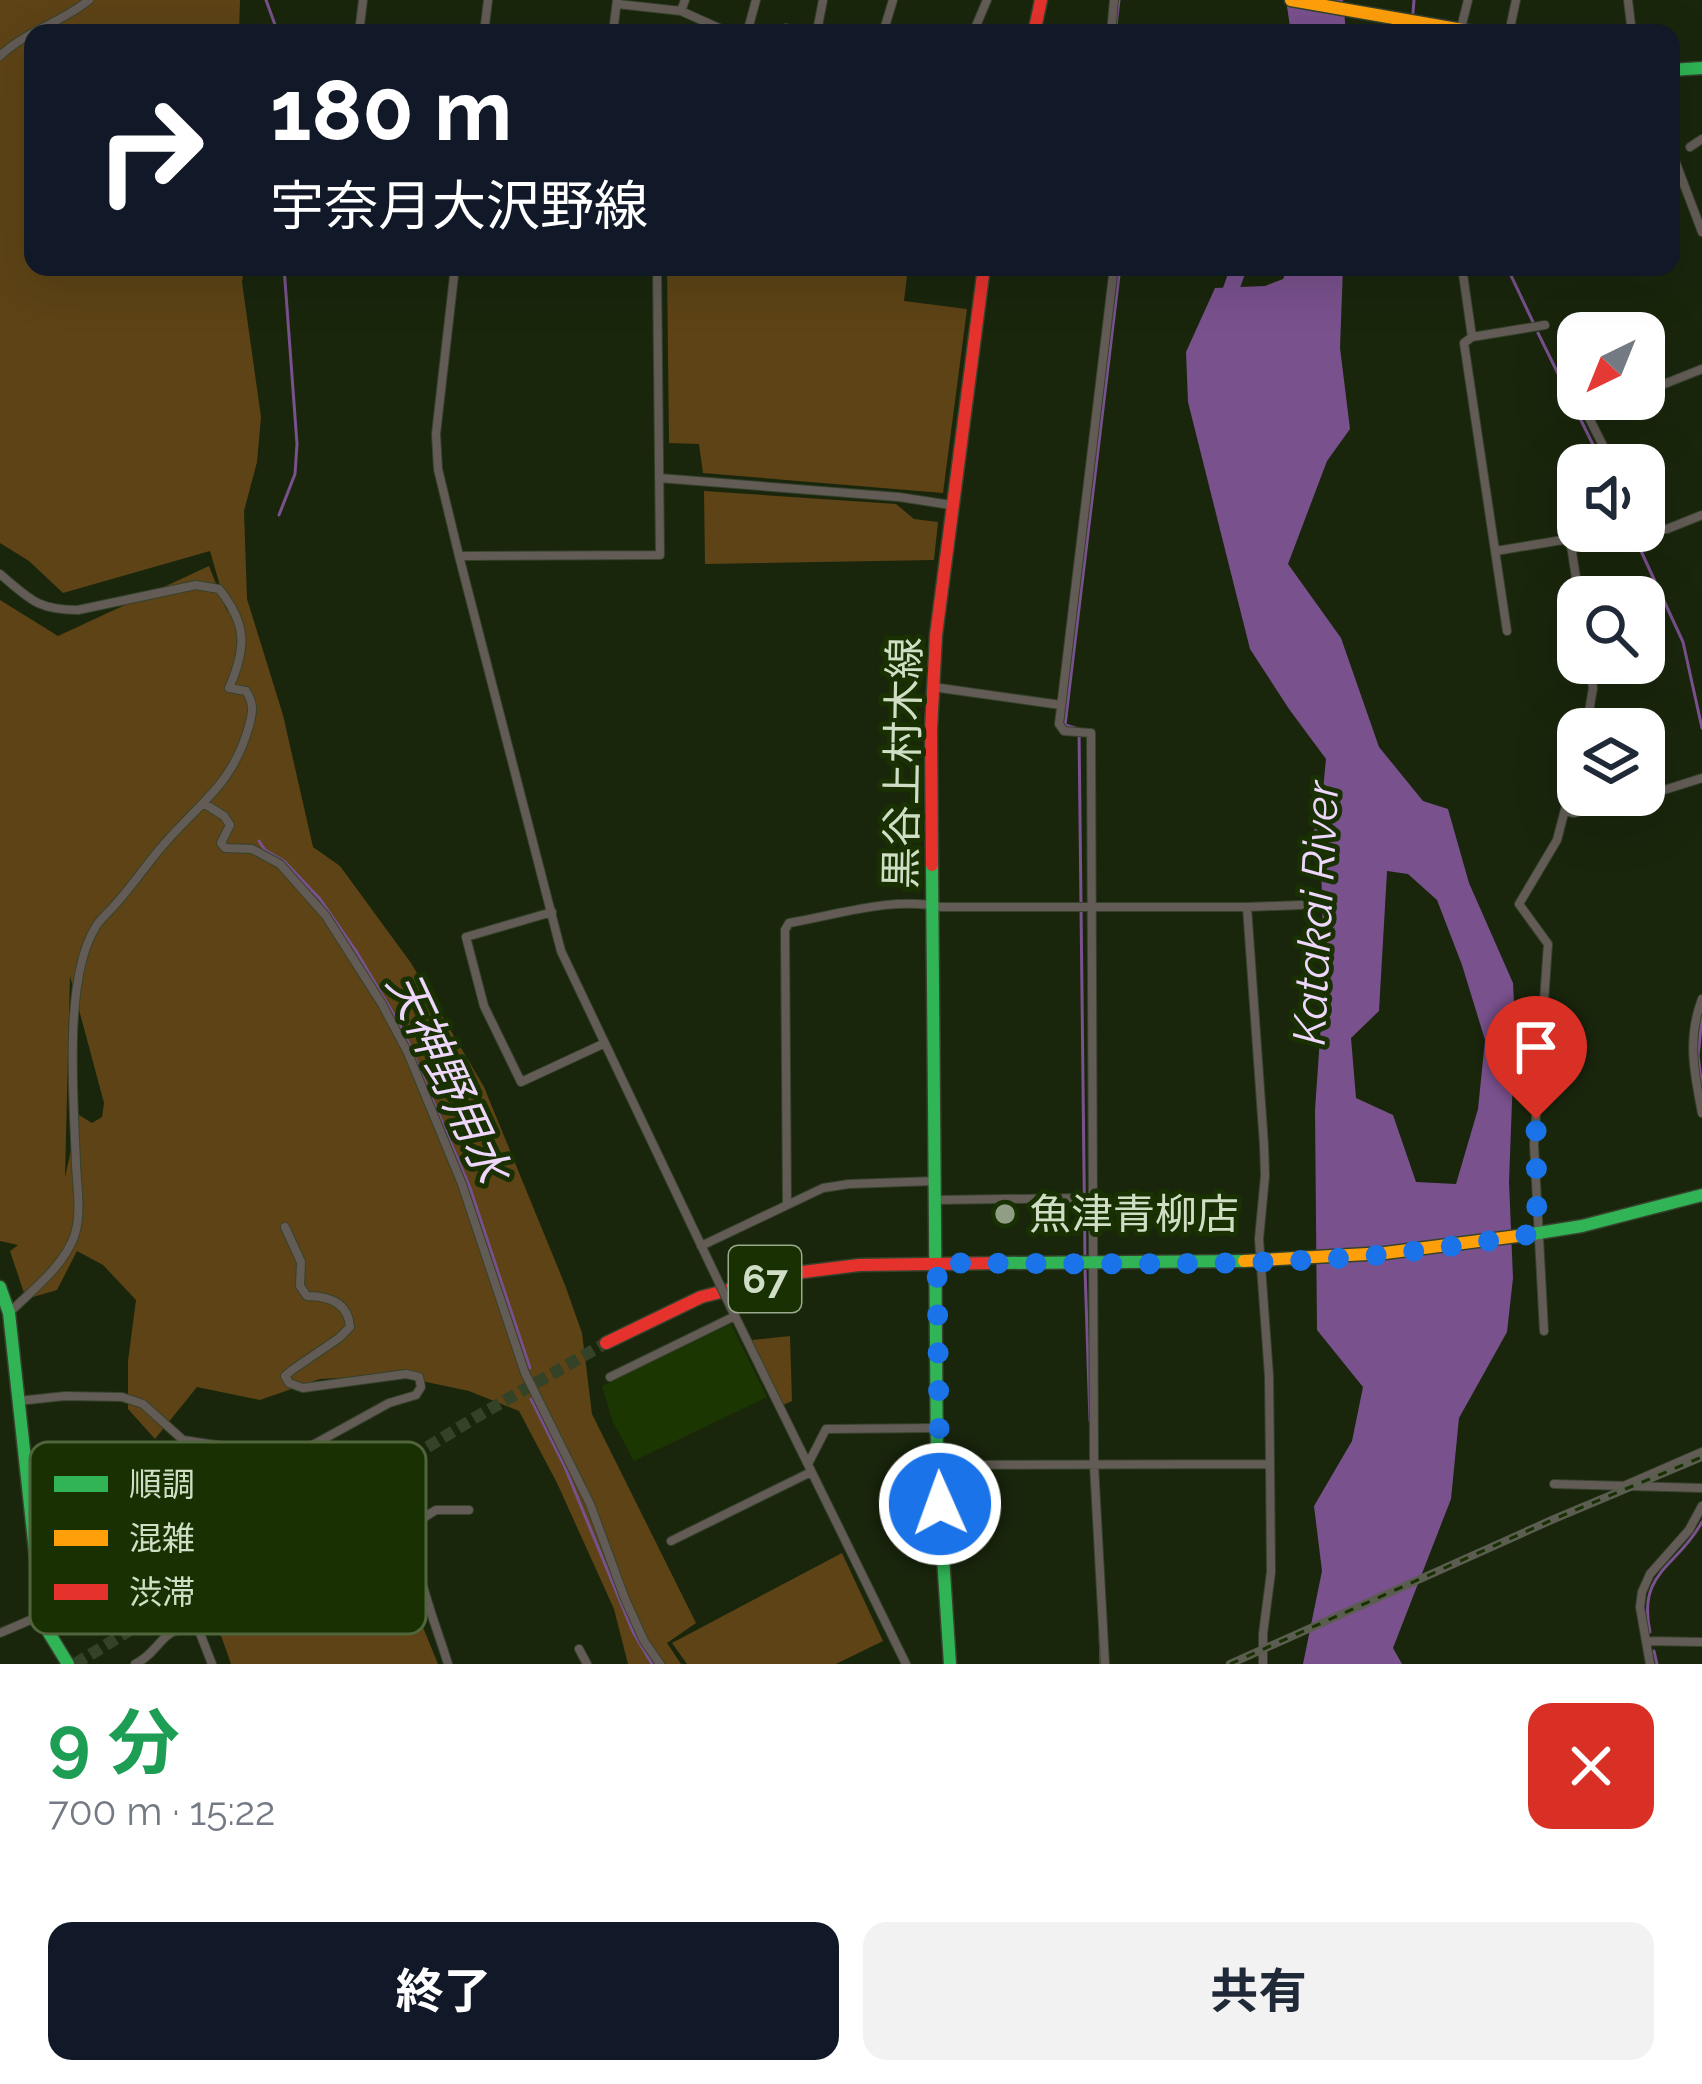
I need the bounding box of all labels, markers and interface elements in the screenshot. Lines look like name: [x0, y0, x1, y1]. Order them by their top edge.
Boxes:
text: 180 m: [270, 61, 512, 160]
icon: right: [72, 72, 228, 228]
text: 宇奈月大沢野線: [270, 174, 648, 238]
north arrow: [1557, 312, 1665, 420]
map controls: [1557, 312, 1665, 816]
button: sound: [1557, 444, 1665, 552]
button: search: [1557, 576, 1665, 684]
street label: 黒谷上村木線: [876, 637, 930, 889]
button: layers: [1557, 708, 1665, 816]
water label: Katakai River: [1283, 778, 1349, 1046]
water label: 天神野用水: [376, 964, 522, 1195]
pin: [1485, 996, 1587, 1119]
icon: arrive: [1503, 1014, 1569, 1080]
place label: 魚津青柳店: [1029, 1190, 1239, 1239]
marker: 魚津青柳店: [992, 1201, 1018, 1227]
road number: 67: [729, 1246, 801, 1312]
position arrow: [877, 1441, 1003, 1567]
legend: [30, 1442, 426, 1634]
text: 順調: [129, 1465, 195, 1504]
text: 混雑: [129, 1519, 195, 1558]
text: 渋滞: [129, 1573, 195, 1612]
text: 9 分: [48, 1700, 180, 1785]
button: close: [1528, 1703, 1654, 1829]
text: 700 m · 15:22: [48, 1788, 275, 1834]
button: 終了: [48, 1922, 839, 2060]
button: 共有: [863, 1922, 1654, 2060]

